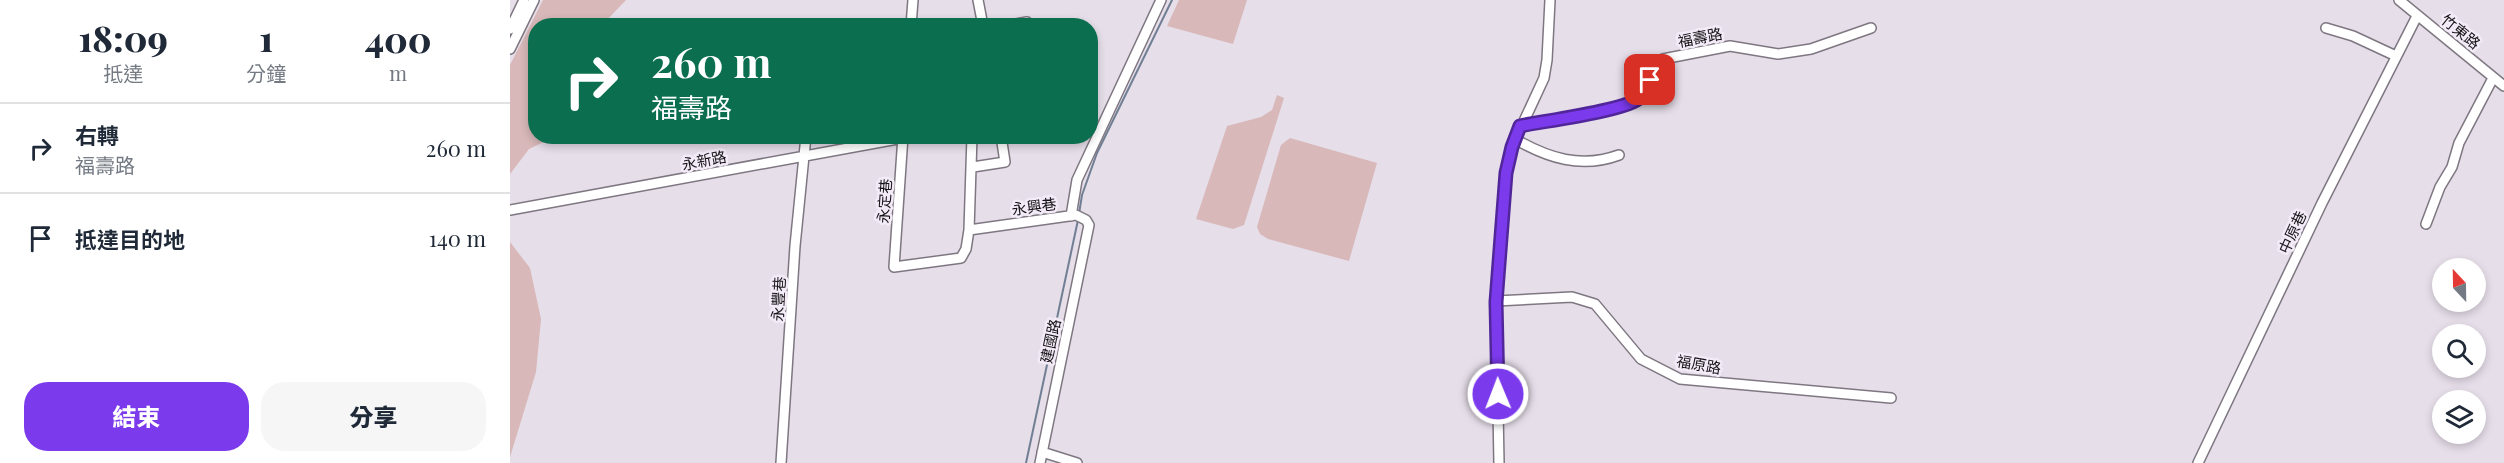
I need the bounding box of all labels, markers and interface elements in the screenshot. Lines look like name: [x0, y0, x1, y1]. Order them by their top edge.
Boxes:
street label: 竹東路: [2437, 9, 2485, 53]
text: 18:09: [78, 13, 168, 61]
text: 1: [259, 13, 273, 61]
text: 400: [365, 14, 432, 62]
street label: 福壽路: [1676, 23, 1724, 51]
text: 260 m: [651, 33, 771, 89]
icon: right: [552, 42, 630, 120]
pin: [1624, 54, 1675, 105]
text: 抵達: [103, 59, 143, 86]
text: 分鐘: [246, 59, 286, 86]
text: m: [389, 59, 407, 86]
icon: arrive: [1633, 63, 1666, 96]
text: 福壽路: [651, 89, 732, 125]
text: 右轉: [75, 120, 119, 150]
icon: right: [24, 132, 57, 165]
text: 260 m: [426, 133, 486, 163]
street label: 永新路: [680, 146, 728, 174]
text: 福壽路: [75, 151, 135, 178]
street label: 永定巷: [872, 178, 896, 224]
street label: 永興巷: [1010, 193, 1058, 219]
street label: 中原巷: [2273, 207, 2311, 257]
icon: arrive: [24, 222, 57, 255]
text: 140 m: [429, 223, 486, 253]
text: 抵達目的地: [75, 224, 185, 254]
north arrow: [2432, 258, 2486, 312]
map controls: [2432, 258, 2486, 444]
street label: 永豐巷: [767, 276, 789, 322]
street label: 建國路: [1036, 317, 1064, 365]
button: search: [2432, 324, 2486, 378]
street label: 福原路: [1675, 350, 1723, 378]
position arrow: [1466, 362, 1530, 426]
button: 結束: [24, 382, 249, 451]
button: 分享: [261, 382, 486, 451]
button: layers: [2432, 390, 2486, 444]

